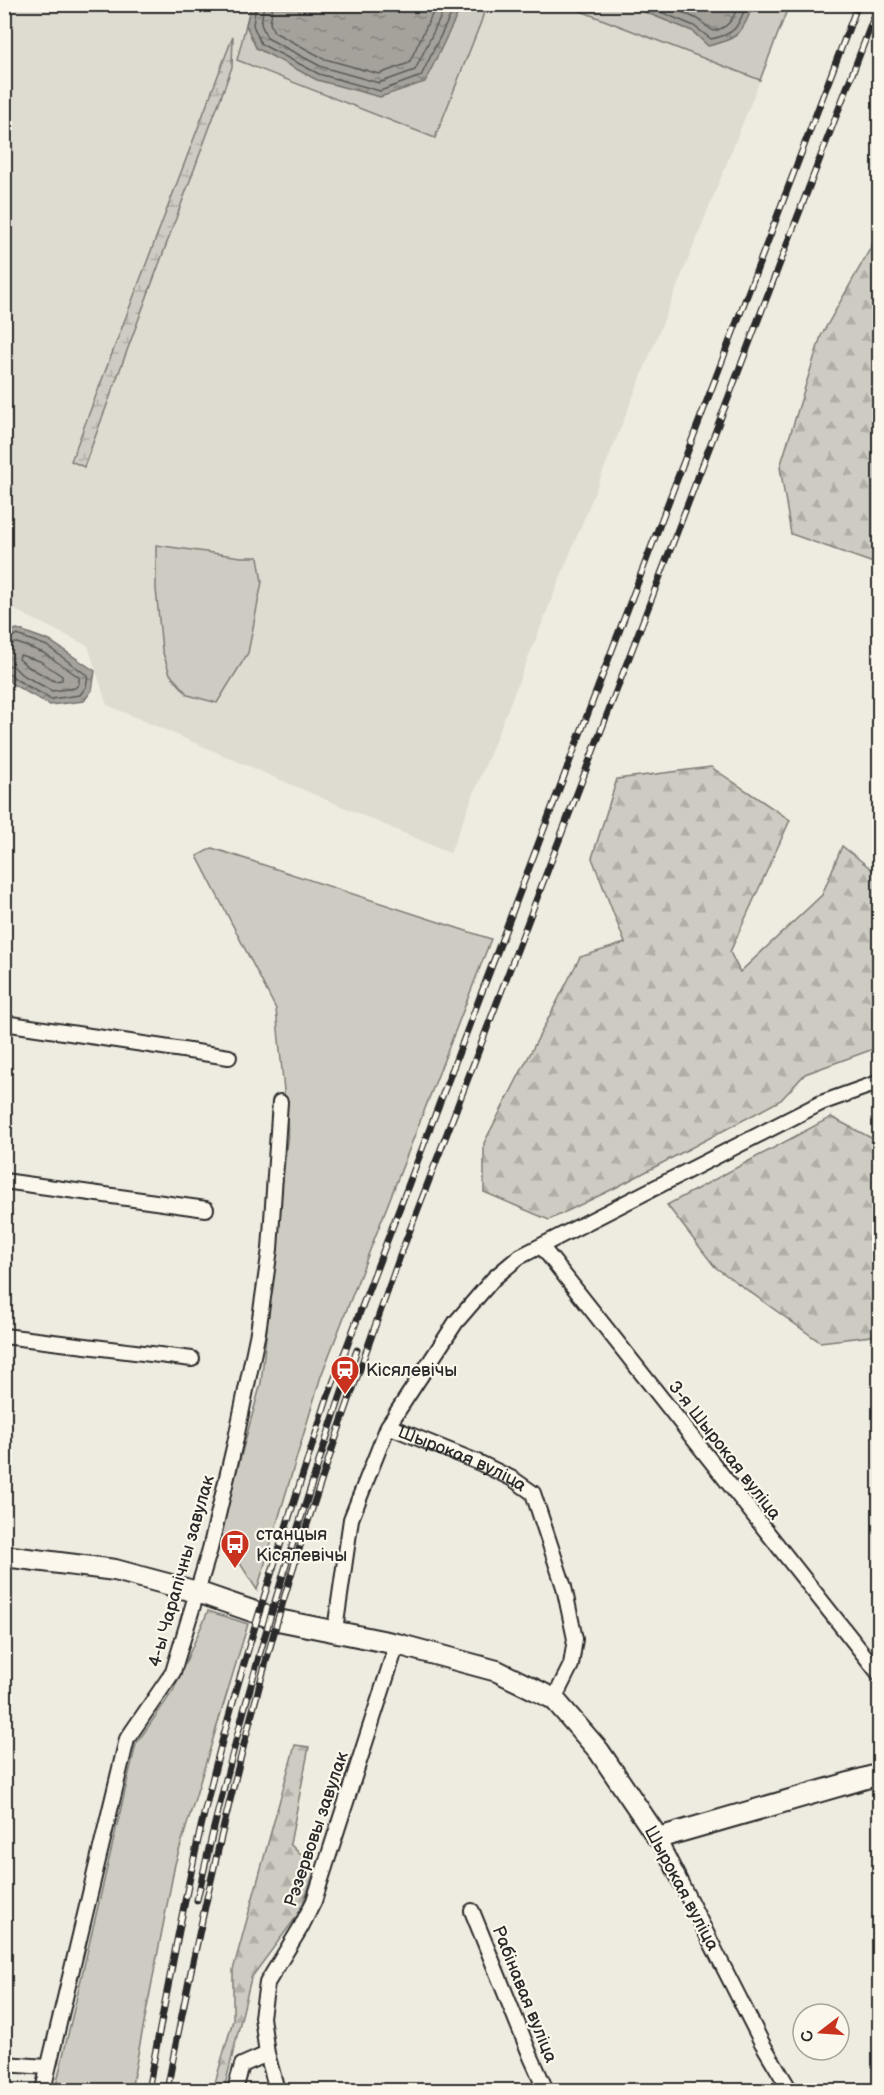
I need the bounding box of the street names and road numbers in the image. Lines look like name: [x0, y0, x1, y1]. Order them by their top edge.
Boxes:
street label: 3-я Шырокая вуліца: [664, 1377, 786, 1524]
street label: Шырокая вуліца: [395, 1421, 531, 1496]
street label: 4-ы Чарапічны завулак: [144, 1472, 219, 1669]
street label: Рэзервовы завулак: [280, 1748, 353, 1910]
street label: Шырокая вуліца: [640, 1822, 723, 1955]
street label: Рабінавая вуліца: [488, 1923, 562, 2066]

